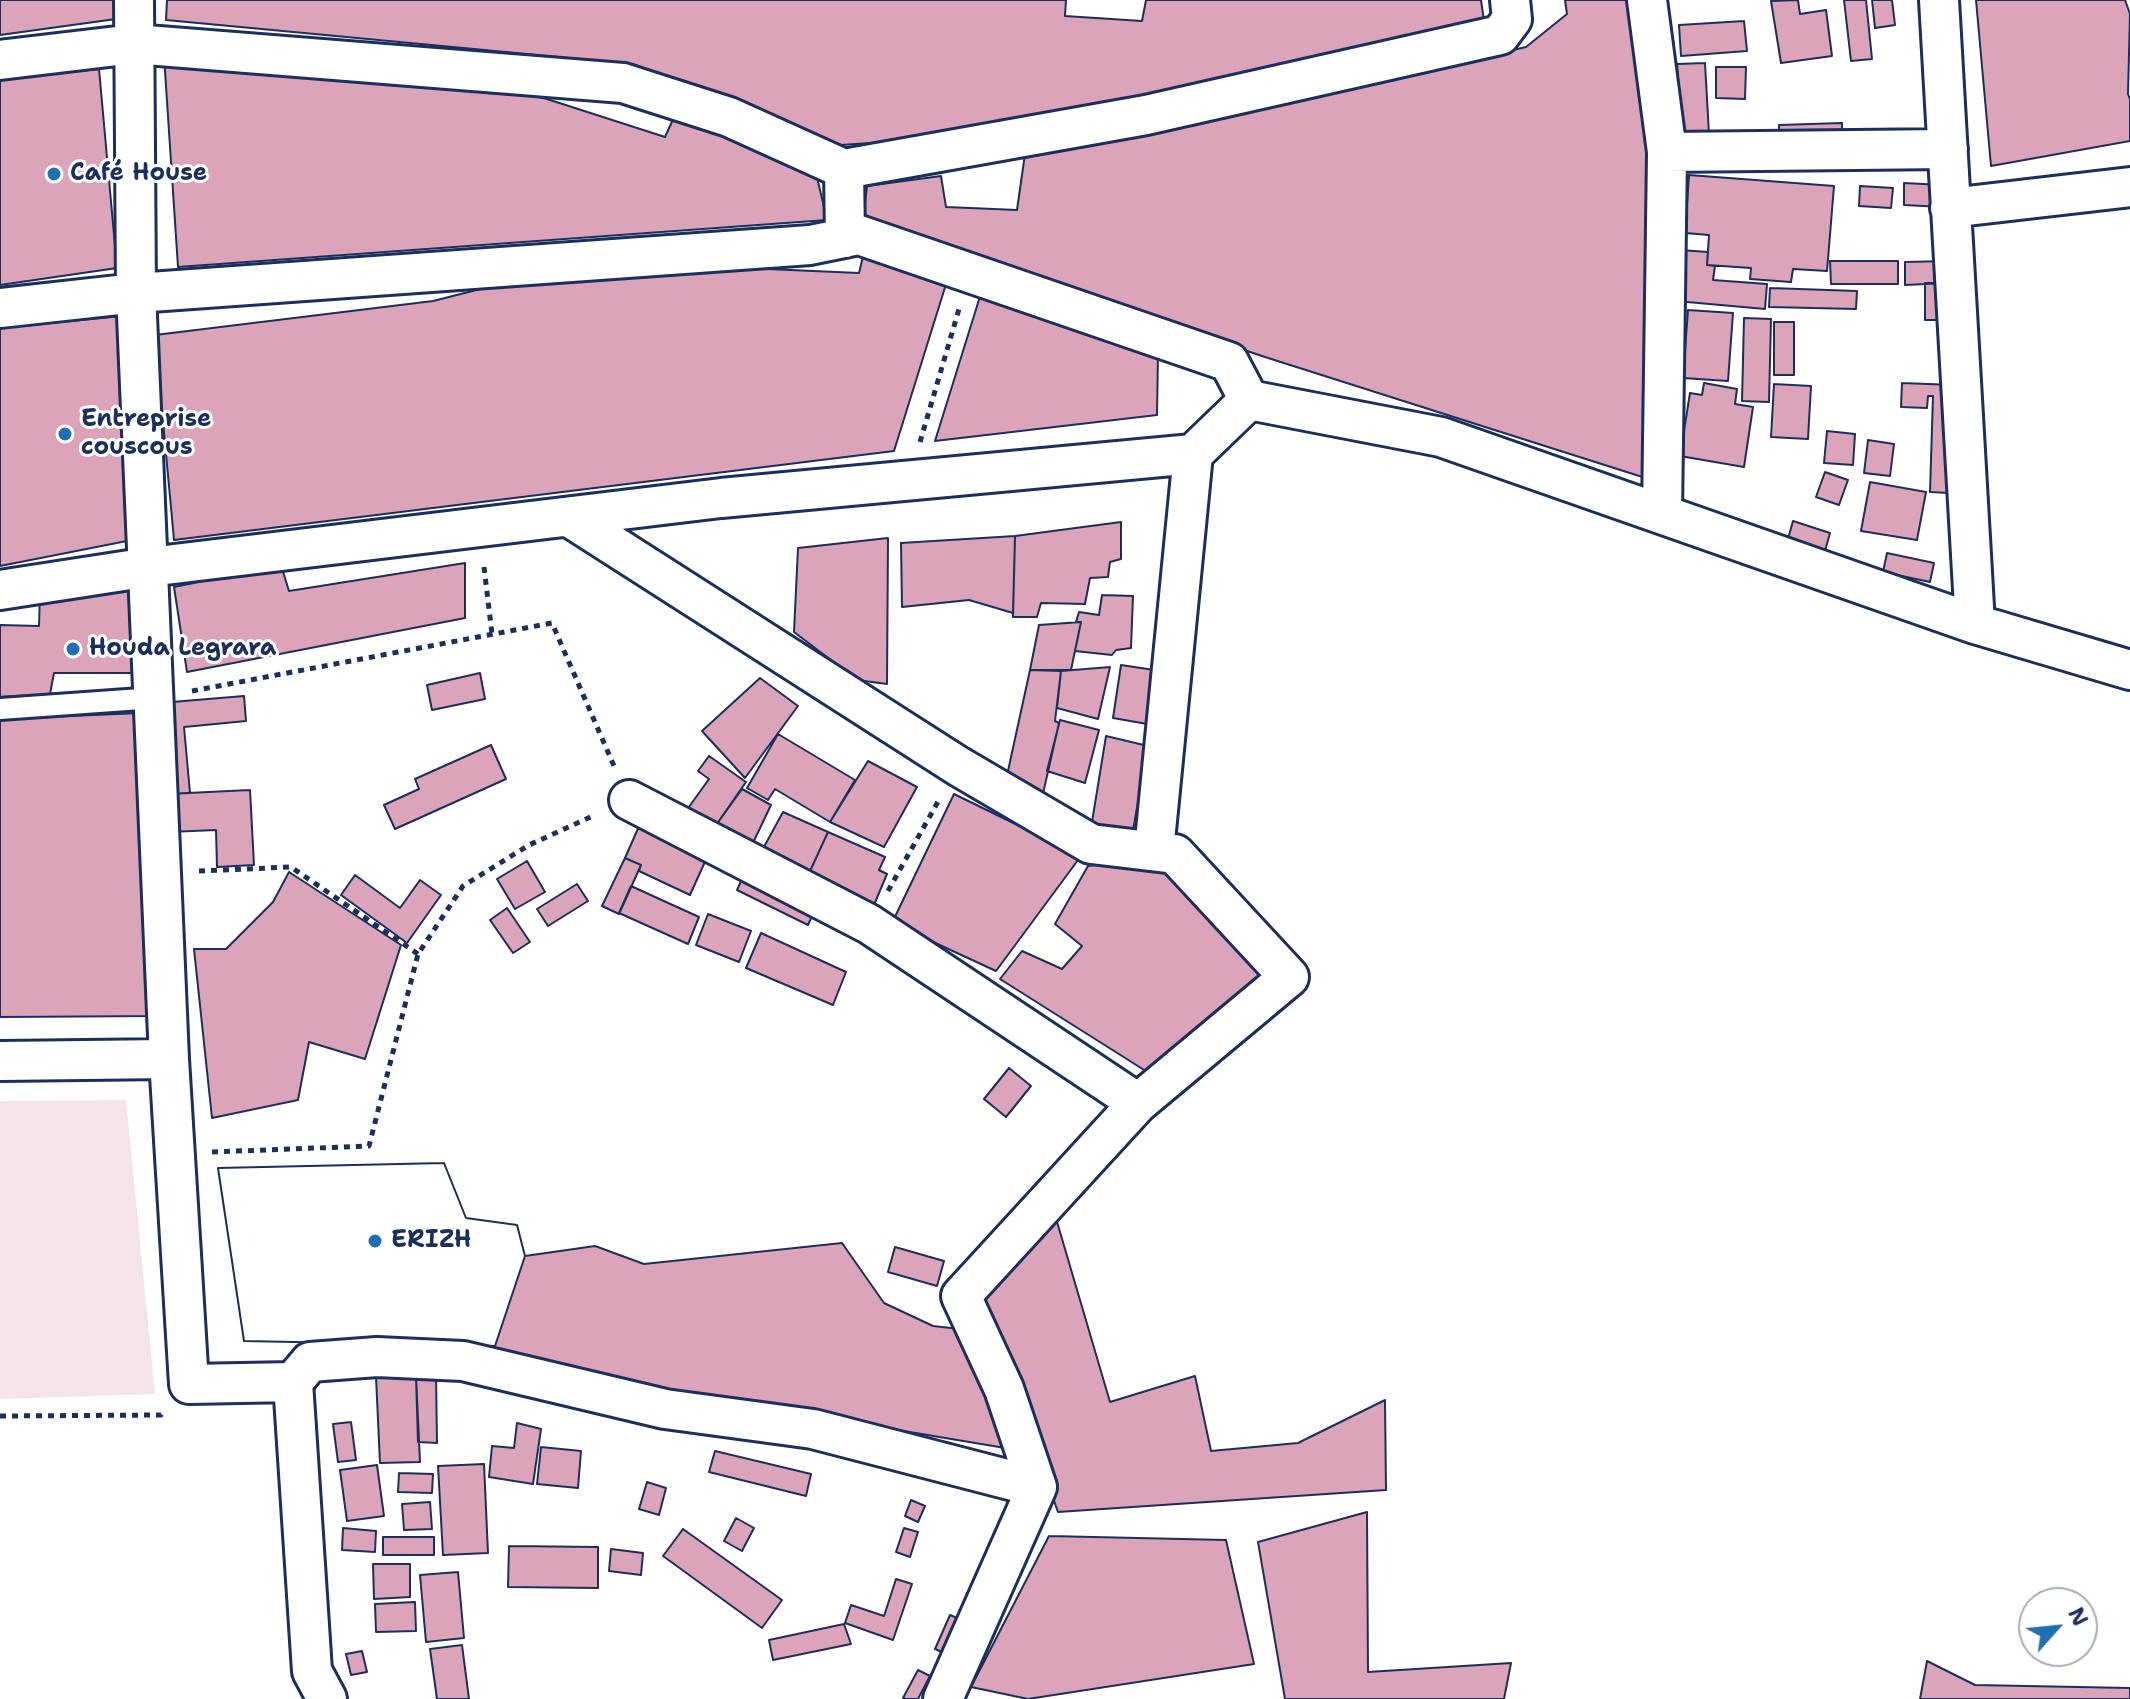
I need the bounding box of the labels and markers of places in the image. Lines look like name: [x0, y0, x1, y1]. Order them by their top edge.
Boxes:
place label: Café House: [70, 160, 207, 188]
marker: Café House: [45, 165, 63, 183]
place label: Entreprise couscous: [81, 406, 211, 462]
marker: Entreprise couscous: [56, 425, 74, 443]
place label: Houda Legrara: [89, 635, 276, 663]
marker: Houda Legrara: [64, 640, 82, 658]
place label: ERIZH: [391, 1227, 471, 1255]
marker: ERIZH: [366, 1232, 384, 1250]

